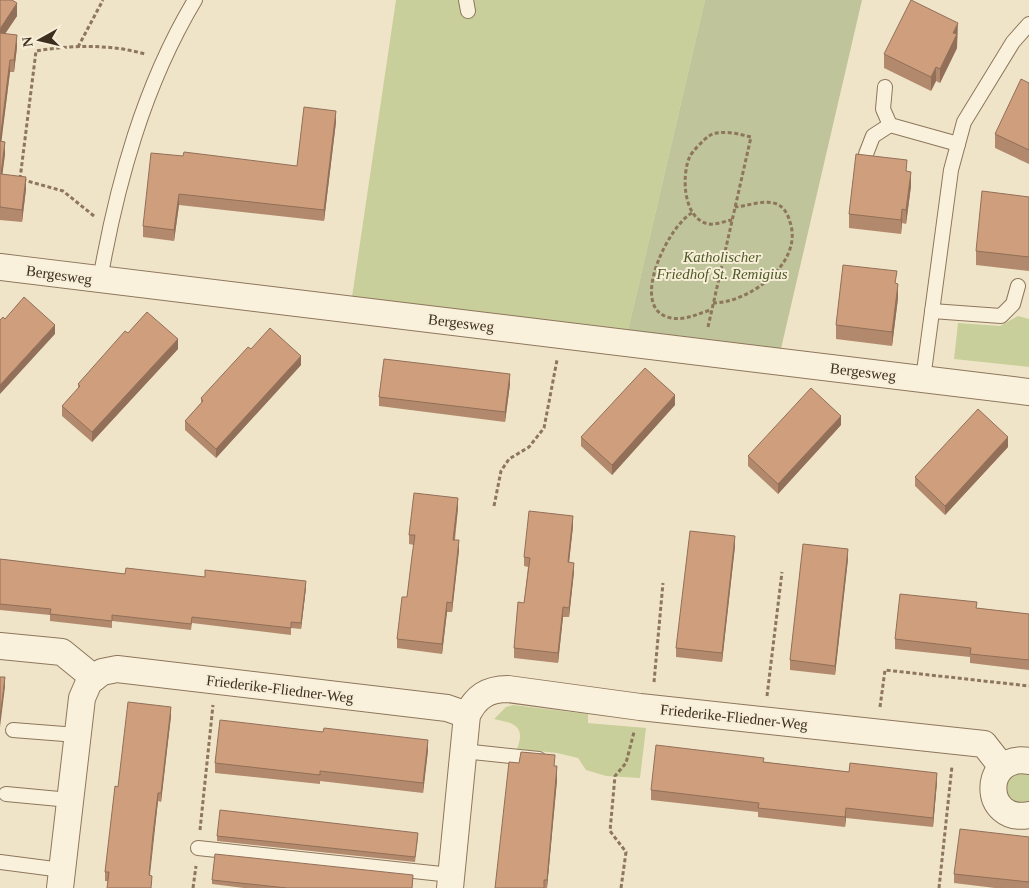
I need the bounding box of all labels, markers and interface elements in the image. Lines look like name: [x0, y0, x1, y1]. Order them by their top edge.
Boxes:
north arrow: [15, 15, 65, 65]
text: N: [19, 36, 36, 48]
park label: Katholischer Friedhof St. Remigius: [655, 249, 788, 282]
street label: Bergesweg: [25, 262, 93, 288]
street label: Bergesweg: [427, 311, 495, 335]
street label: Bergesweg: [829, 360, 897, 384]
street label: Friederike-Fliedner-Weg: [205, 672, 355, 706]
street label: Friederike-Fliedner-Weg: [659, 701, 809, 733]

